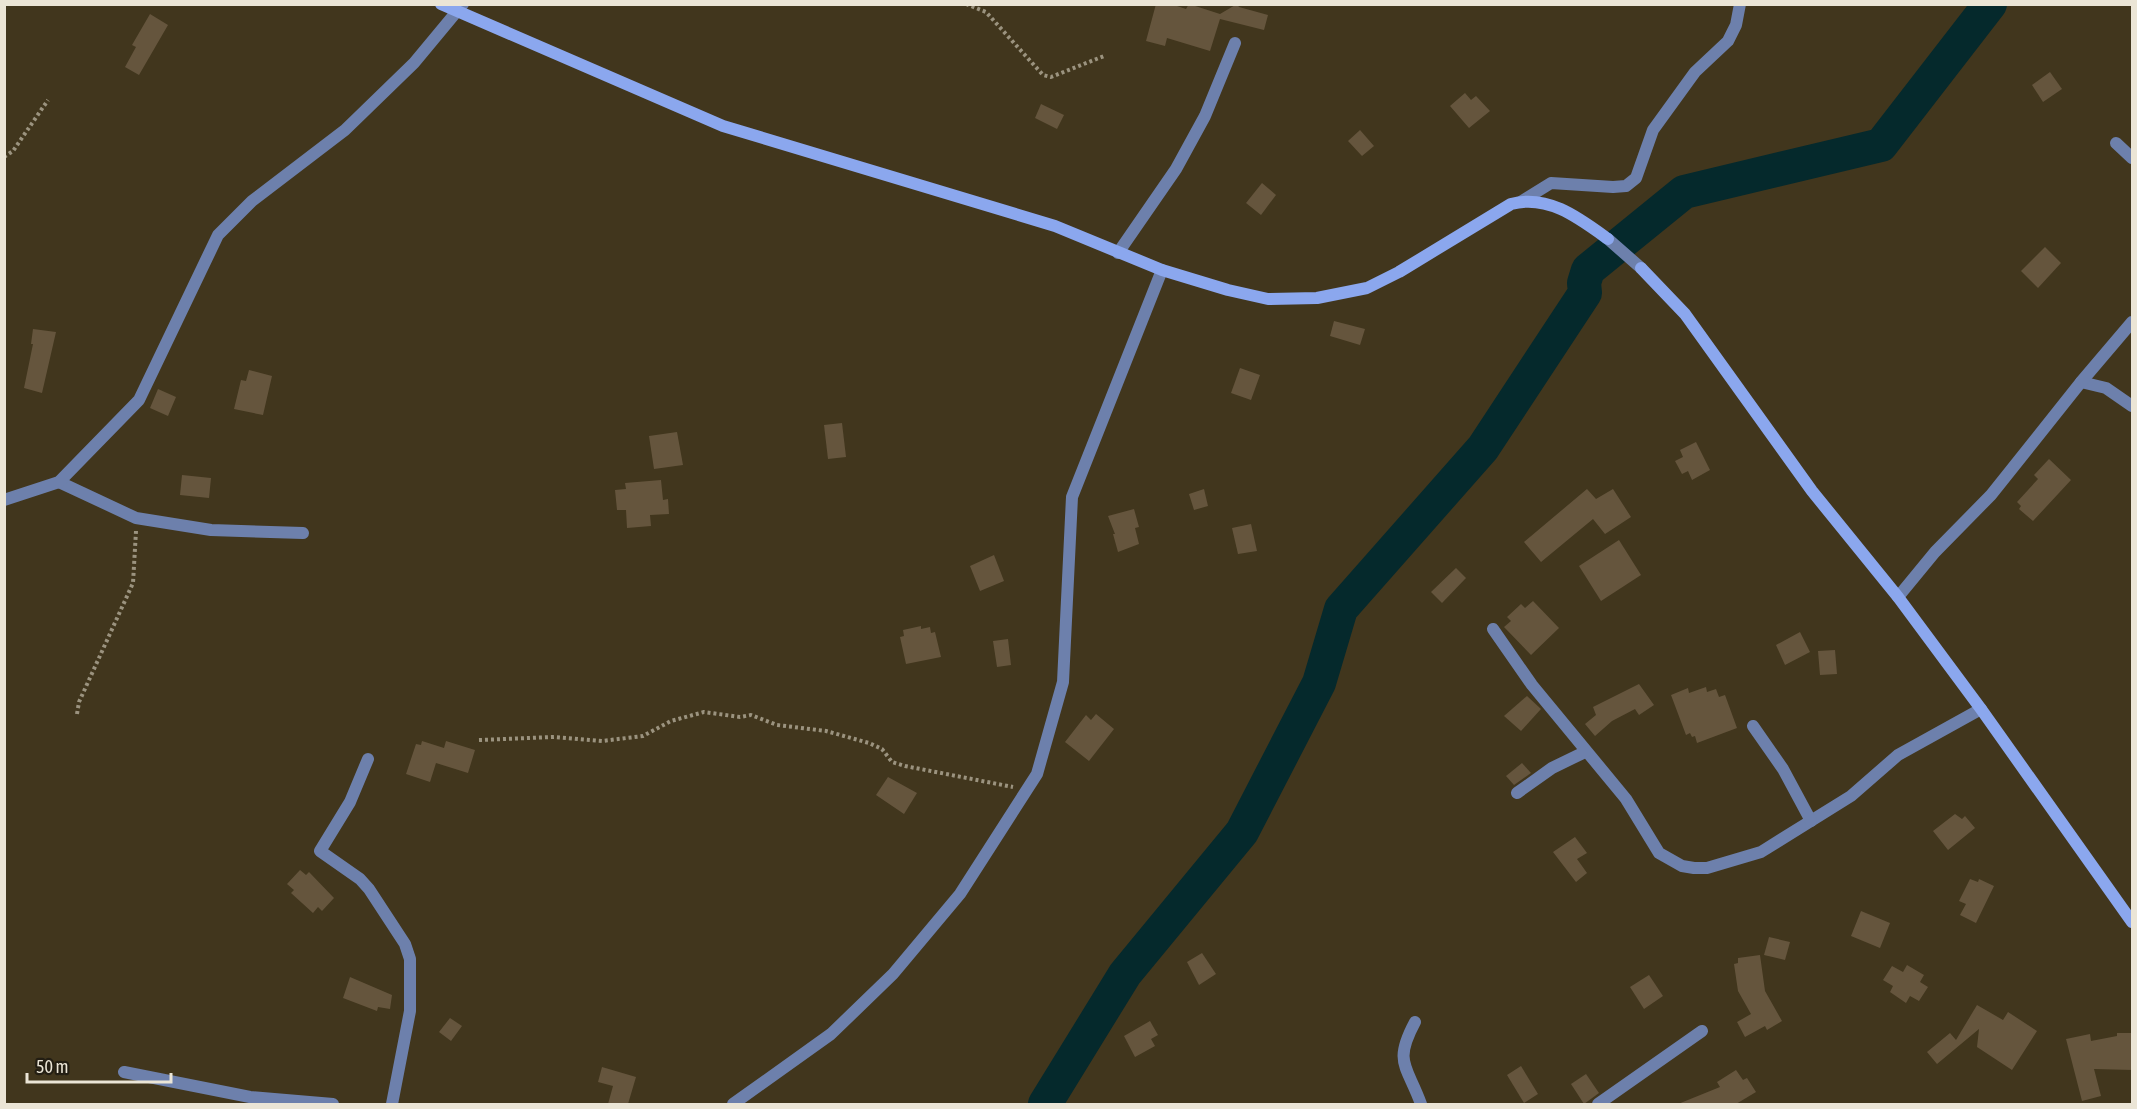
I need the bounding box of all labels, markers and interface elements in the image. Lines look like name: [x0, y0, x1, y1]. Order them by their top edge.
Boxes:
scale bar: [27, 1046, 171, 1084]
text: 50 m: [36, 1056, 68, 1077]

